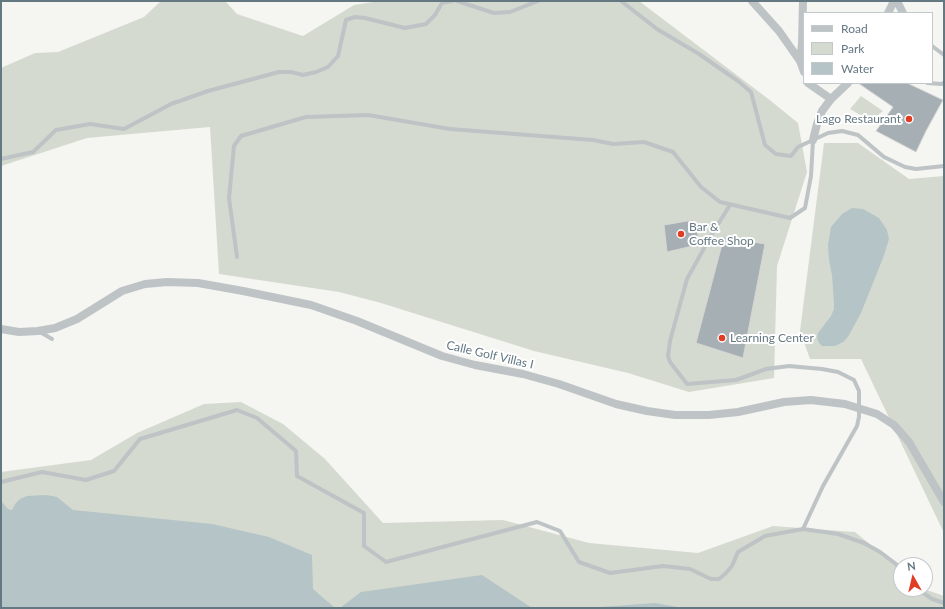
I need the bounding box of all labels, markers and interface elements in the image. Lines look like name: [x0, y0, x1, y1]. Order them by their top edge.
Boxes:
legend: [803, 12, 933, 84]
text: Road: [841, 21, 868, 36]
text: Park: [841, 41, 864, 56]
text: Water: [841, 61, 874, 76]
place label: Lago Restaurant: [816, 112, 901, 126]
marker: Lago Restaurant: [904, 114, 914, 124]
place label: Bar & Coffee Shop: [689, 220, 754, 248]
marker: Bar & Coffee Shop: [676, 229, 686, 239]
place label: Learning Center: [730, 331, 814, 345]
marker: Learning Center: [717, 333, 727, 343]
street label: Calle Golf Villas I: [445, 338, 535, 372]
north arrow: [893, 557, 933, 597]
text: N: [906, 559, 916, 573]

